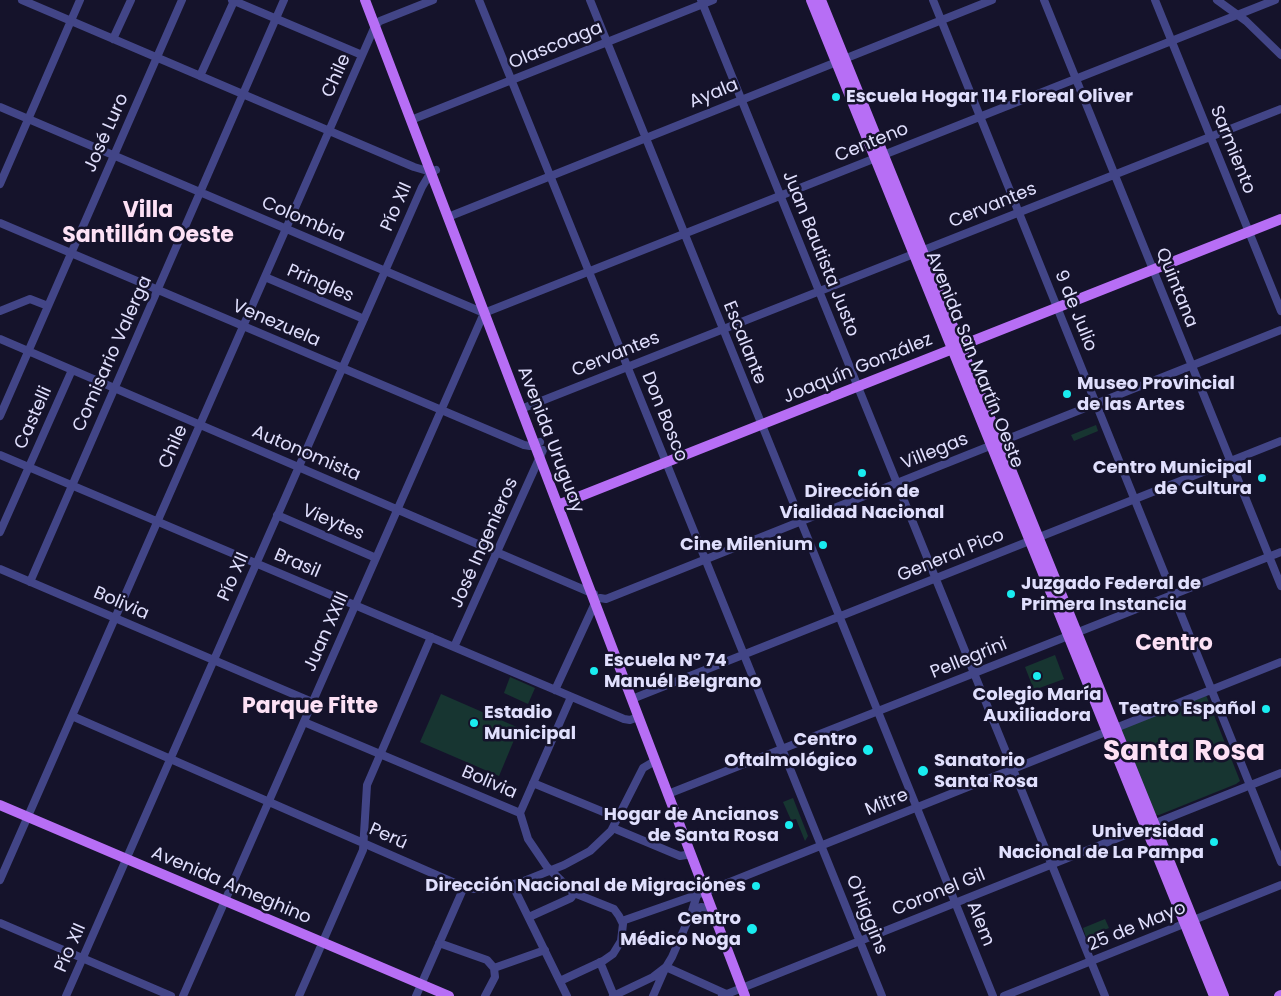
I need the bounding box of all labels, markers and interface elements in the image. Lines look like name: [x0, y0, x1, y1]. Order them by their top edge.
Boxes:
street label: Olascoaga: [506, 17, 606, 75]
street label: Chile: [318, 51, 356, 101]
street label: Ayala: [686, 74, 742, 114]
place label: Escuela Hogar 114 Floreal Oliver: [846, 86, 1133, 108]
street label: José Luro: [80, 90, 134, 176]
marker: Escuela Hogar 114 Floreal Oliver: [830, 91, 842, 103]
street label: Sarmiento: [1205, 103, 1259, 197]
street label: Centeno: [832, 119, 912, 167]
street label: Juan Bautista Justo: [777, 168, 863, 340]
street label: Pío XII: [377, 179, 417, 235]
street label: Cervantes: [946, 179, 1040, 233]
street label: Colombia: [258, 193, 348, 247]
district label: Villa Santillán Oeste: [62, 198, 234, 250]
street label: Quintana: [1150, 245, 1202, 331]
street label: Avenida San Martín Oeste: [921, 249, 1027, 471]
street label: Pringles: [283, 260, 357, 308]
street label: 9 de Julio: [1049, 267, 1101, 355]
street label: Comisario Valerga: [69, 273, 157, 435]
street label: Venezuela: [229, 296, 323, 352]
street label: Escalante: [718, 298, 770, 388]
street label: Cervantes: [569, 328, 663, 382]
street label: Joaquín González: [780, 329, 936, 409]
street label: Avenida Uruguay: [512, 364, 588, 516]
street label: Don Bosco: [636, 369, 692, 465]
place label: Museo Provincial de las Artes: [1077, 373, 1235, 416]
street label: Castelli: [11, 383, 57, 453]
marker: Museo Provincial de las Artes: [1061, 388, 1073, 400]
street label: Autonomista: [248, 421, 364, 487]
street label: Chile: [155, 422, 193, 472]
street label: Villegas: [898, 429, 972, 475]
place label: Centro Municipal de Cultura: [1093, 457, 1252, 499]
marker: Dirección de Vialidad Nacional: [856, 467, 868, 479]
marker: Centro Municipal de Cultura: [1256, 472, 1268, 484]
street label: José Ingenieros: [447, 474, 523, 612]
place label: Dirección de Vialidad Nacional: [780, 481, 944, 524]
street label: Vieytes: [299, 500, 367, 546]
street label: General Pico: [894, 525, 1008, 587]
place label: Cine Milenium: [680, 534, 813, 556]
marker: Cine Milenium: [817, 539, 829, 551]
street label: Brasil: [271, 545, 323, 583]
street label: Pío XII: [214, 549, 254, 605]
place label: Juzgado Federal de Primera Instancia: [1021, 573, 1201, 616]
street label: Bolivia: [90, 583, 152, 625]
marker: Juzgado Federal de Primera Instancia: [1005, 588, 1017, 600]
street label: Juan XXIII: [300, 589, 354, 675]
district label: Centro: [1135, 631, 1213, 657]
street label: Pellegrini: [927, 634, 1011, 684]
place label: Escuela N° 74 Manuél Belgrano: [604, 650, 761, 692]
marker: Escuela N° 74 Manuél Belgrano: [588, 665, 600, 677]
marker: Colegio María Auxiliadora: [1031, 670, 1043, 682]
place label: Colegio María Auxiliadora: [973, 684, 1101, 726]
district label: Parque Fitte: [242, 694, 378, 720]
place label: Teatro Español: [1119, 698, 1256, 720]
place label: Estadio Municipal: [484, 702, 576, 744]
marker: Teatro Español: [1260, 703, 1272, 715]
marker: Estadio Municipal: [468, 717, 480, 729]
place label: Centro Oftalmológico: [724, 729, 857, 772]
district label: Santa Rosa: [1103, 736, 1265, 770]
marker: Centro Oftalmológico: [861, 743, 875, 757]
place label: Sanatorio Santa Rosa: [934, 750, 1038, 792]
street label: Bolivia: [458, 762, 520, 804]
marker: Sanatorio Santa Rosa: [916, 764, 930, 778]
street label: Mitre: [862, 785, 912, 821]
place label: Hogar de Ancianos de Santa Rosa: [604, 804, 779, 846]
street label: Perú: [365, 819, 411, 855]
marker: Hogar de Ancianos de Santa Rosa: [783, 819, 795, 831]
place label: Universidad Nacional de La Pampa: [998, 821, 1204, 864]
marker: Universidad Nacional de La Pampa: [1208, 836, 1220, 848]
street label: Avenida Ameghino: [148, 843, 314, 929]
street label: Coronel Gil: [889, 865, 989, 921]
street label: O'Higgins: [840, 872, 892, 958]
place label: Dirección Nacional de Migraciónes: [425, 875, 746, 897]
marker: Dirección Nacional de Migraciónes: [750, 880, 762, 892]
street label: 25 de Mayo: [1085, 898, 1189, 956]
street label: Alem: [961, 899, 999, 949]
place label: Centro Médico Noga: [620, 908, 741, 951]
street label: Pío XII: [51, 920, 91, 976]
marker: Centro Médico Noga: [745, 922, 759, 936]

